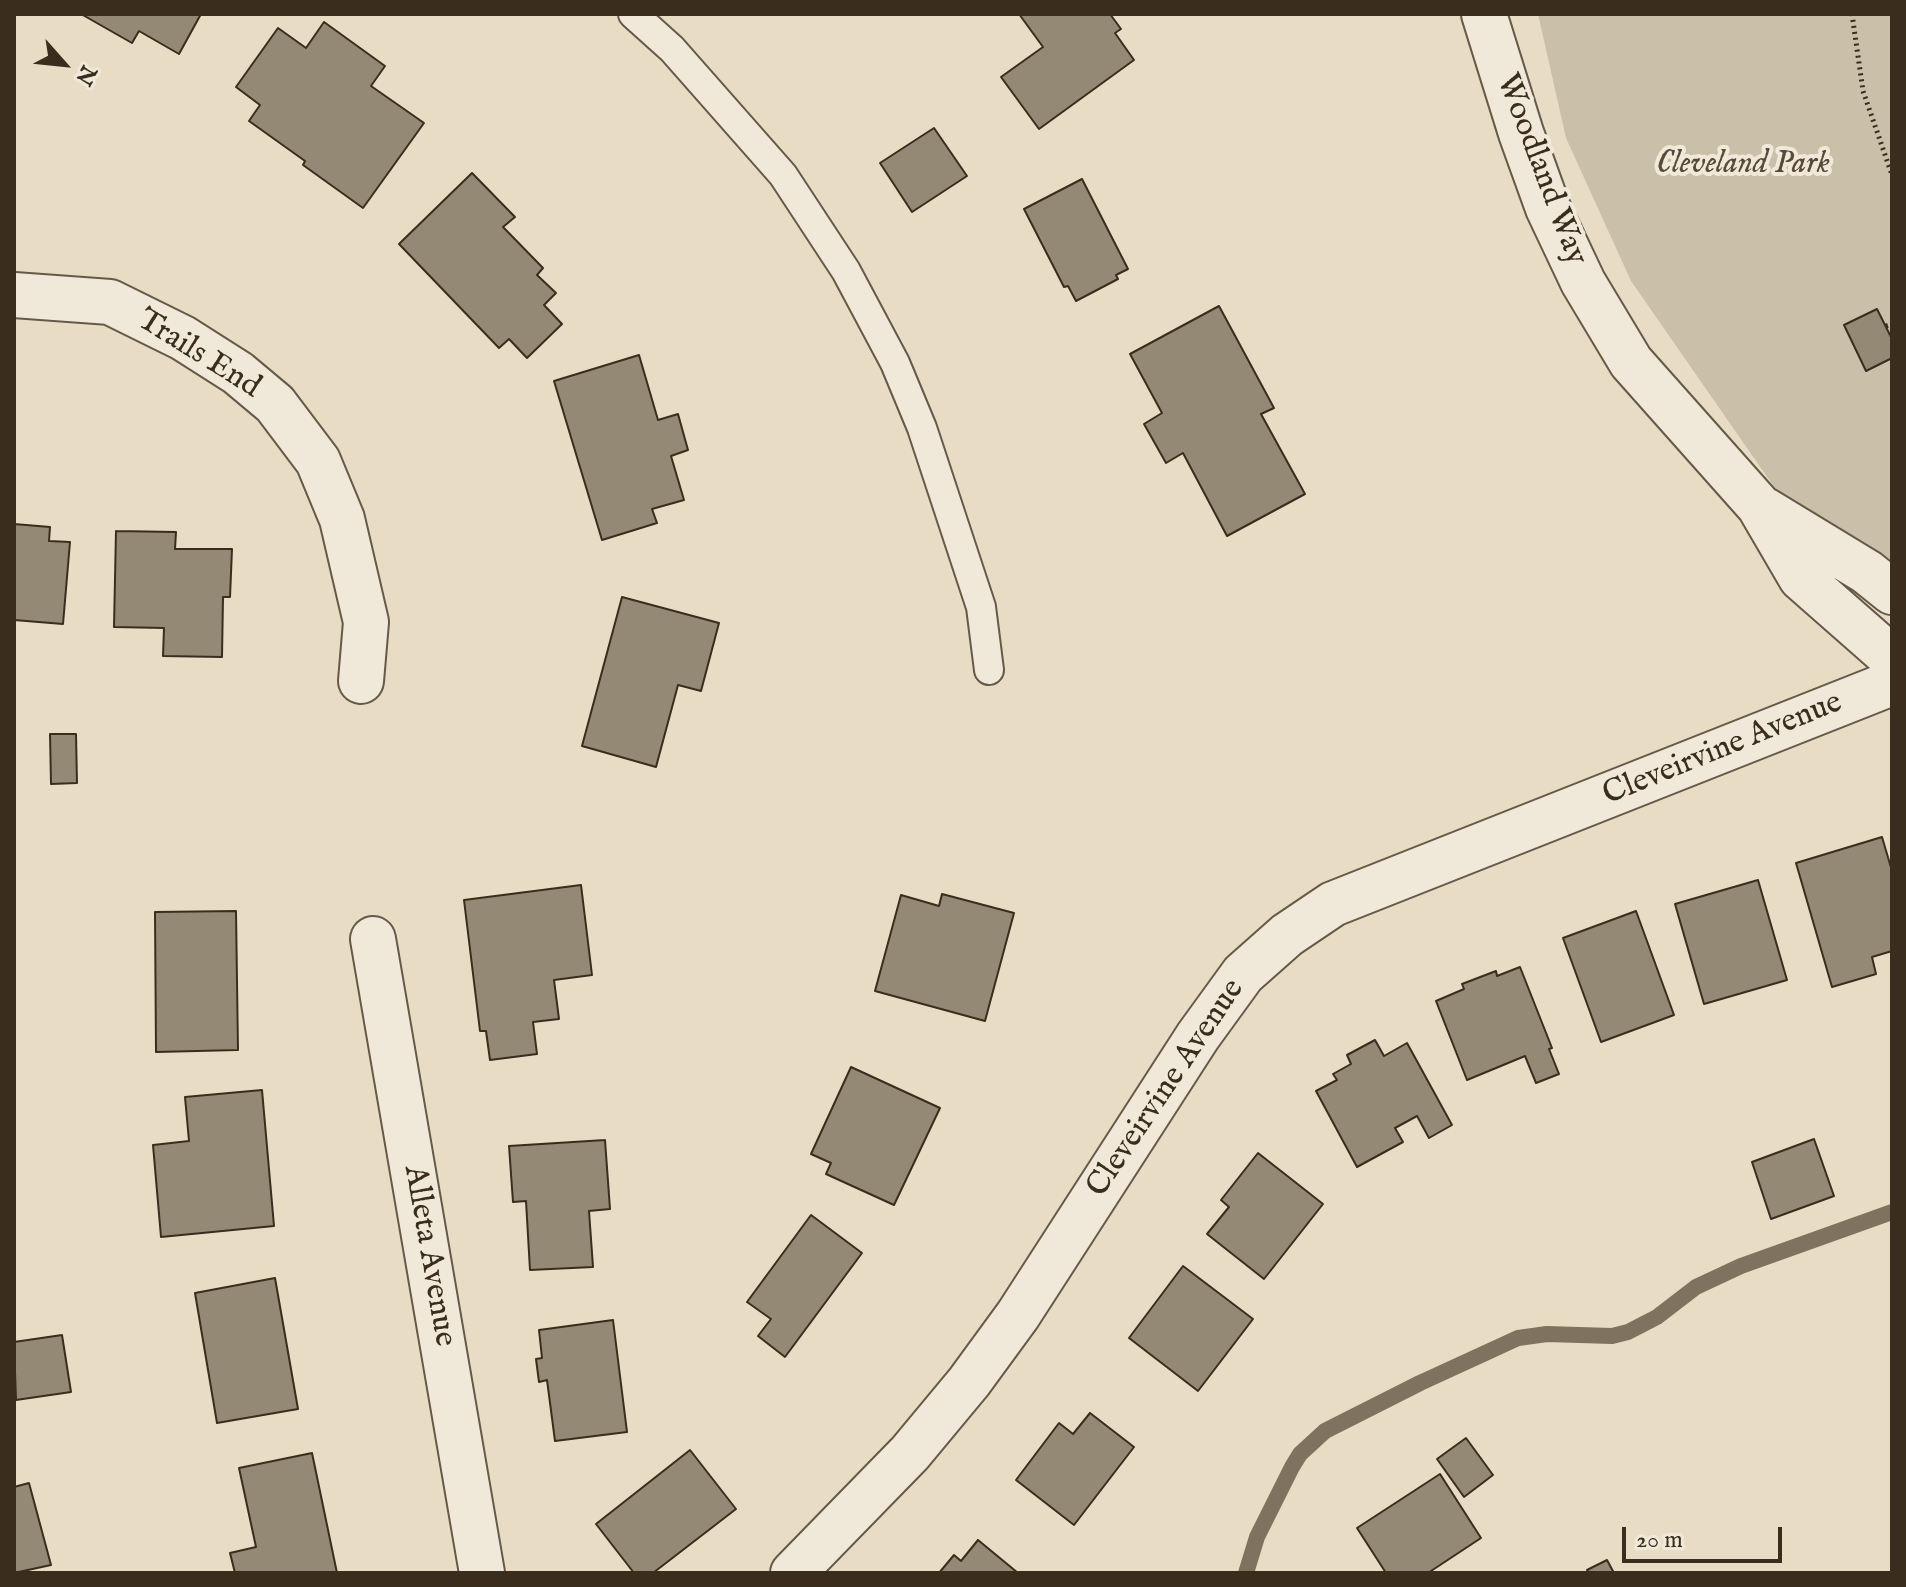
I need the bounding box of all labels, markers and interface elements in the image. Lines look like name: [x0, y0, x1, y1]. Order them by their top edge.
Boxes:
north arrow: [24, 24, 104, 104]
text: N: [69, 60, 102, 90]
street label: Woodland Way: [1486, 69, 1594, 271]
park label: Cleveland Park: [1656, 146, 1830, 184]
street label: Trails End: [129, 302, 267, 408]
street label: Cleveirvine Avenue: [1598, 685, 1848, 815]
street label: Cleveirvine Avenue: [1080, 973, 1254, 1205]
street label: Alleta Avenue: [393, 1162, 463, 1350]
scale bar: [1626, 1511, 1786, 1561]
text: 20 m: [1636, 1525, 1683, 1556]

